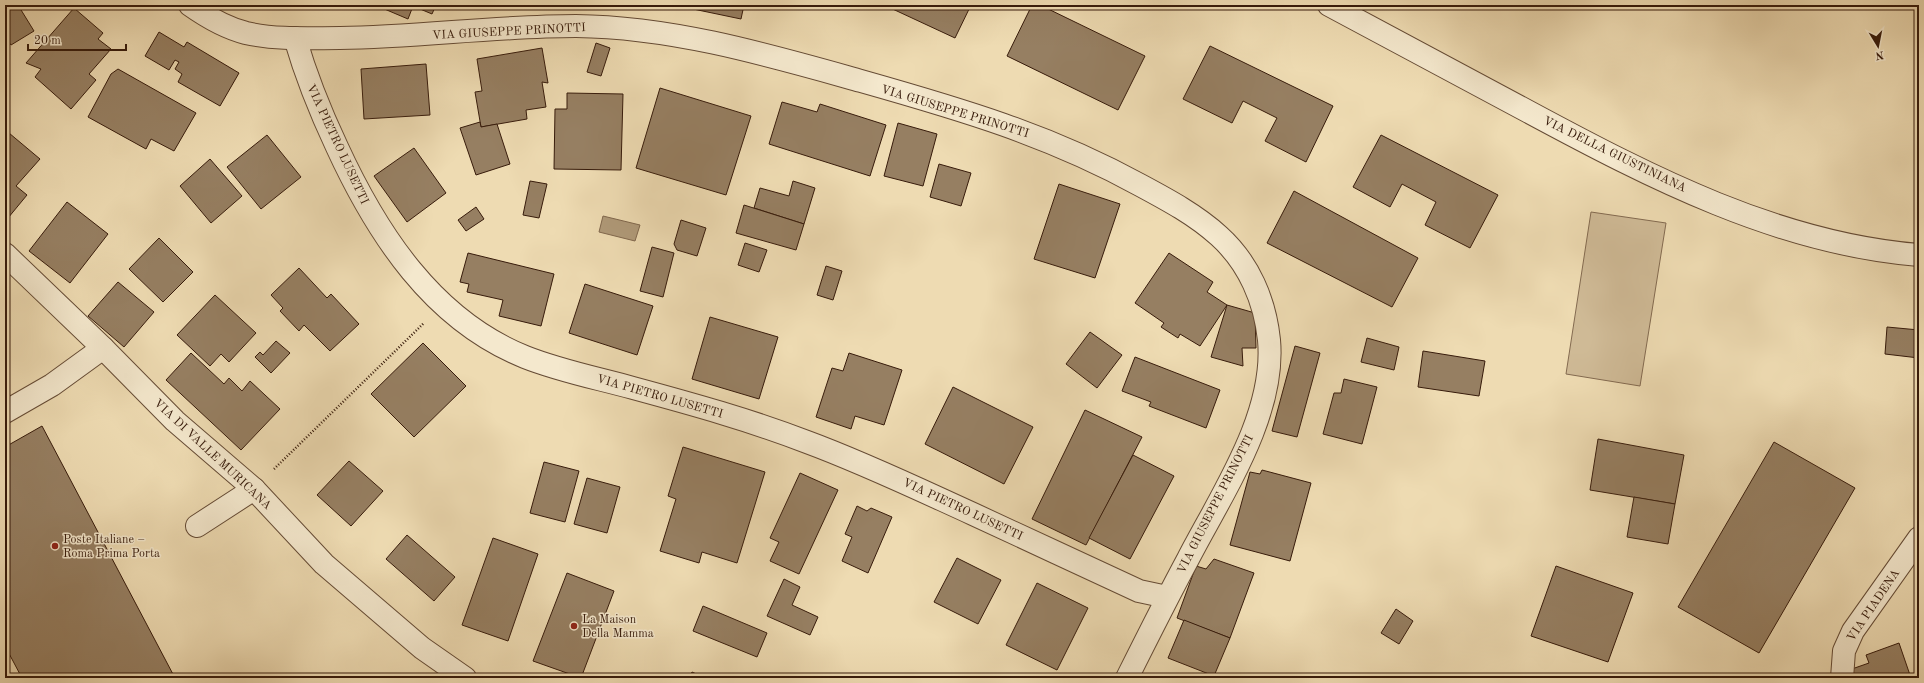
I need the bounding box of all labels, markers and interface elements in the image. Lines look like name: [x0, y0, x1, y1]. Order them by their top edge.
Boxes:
street label: VIA GIUSEPPE PRINOTTI: [432, 22, 586, 42]
scale bar: [28, 26, 126, 52]
north arrow: [1858, 26, 1898, 66]
text: 20 m: [34, 35, 61, 47]
text: N: [1874, 48, 1885, 61]
street label: VIA PIETRO LUSETTI: [304, 83, 370, 207]
street label: VIA GIUSEPPE PRINOTTI: [879, 84, 1030, 140]
street label: VIA DELLA GIUSTINIANA: [1541, 115, 1688, 195]
street label: VIA PIETRO LUSETTI: [595, 373, 725, 421]
street label: VIA DI VALLE MURICANA: [151, 397, 273, 512]
street label: VIA GIUSEPPE PRINOTTI: [1176, 433, 1256, 576]
street label: VIA PIETRO LUSETTI: [901, 477, 1025, 543]
place label: Poste Italiane – Roma Prima Porta: [63, 534, 160, 560]
marker: Poste Italiane – Roma Prima Porta: [50, 541, 60, 551]
street label: VIA PIADENA: [1845, 567, 1902, 644]
place label: La Maison Della Mamma: [582, 614, 654, 640]
marker: La Maison Della Mamma: [569, 621, 579, 631]

